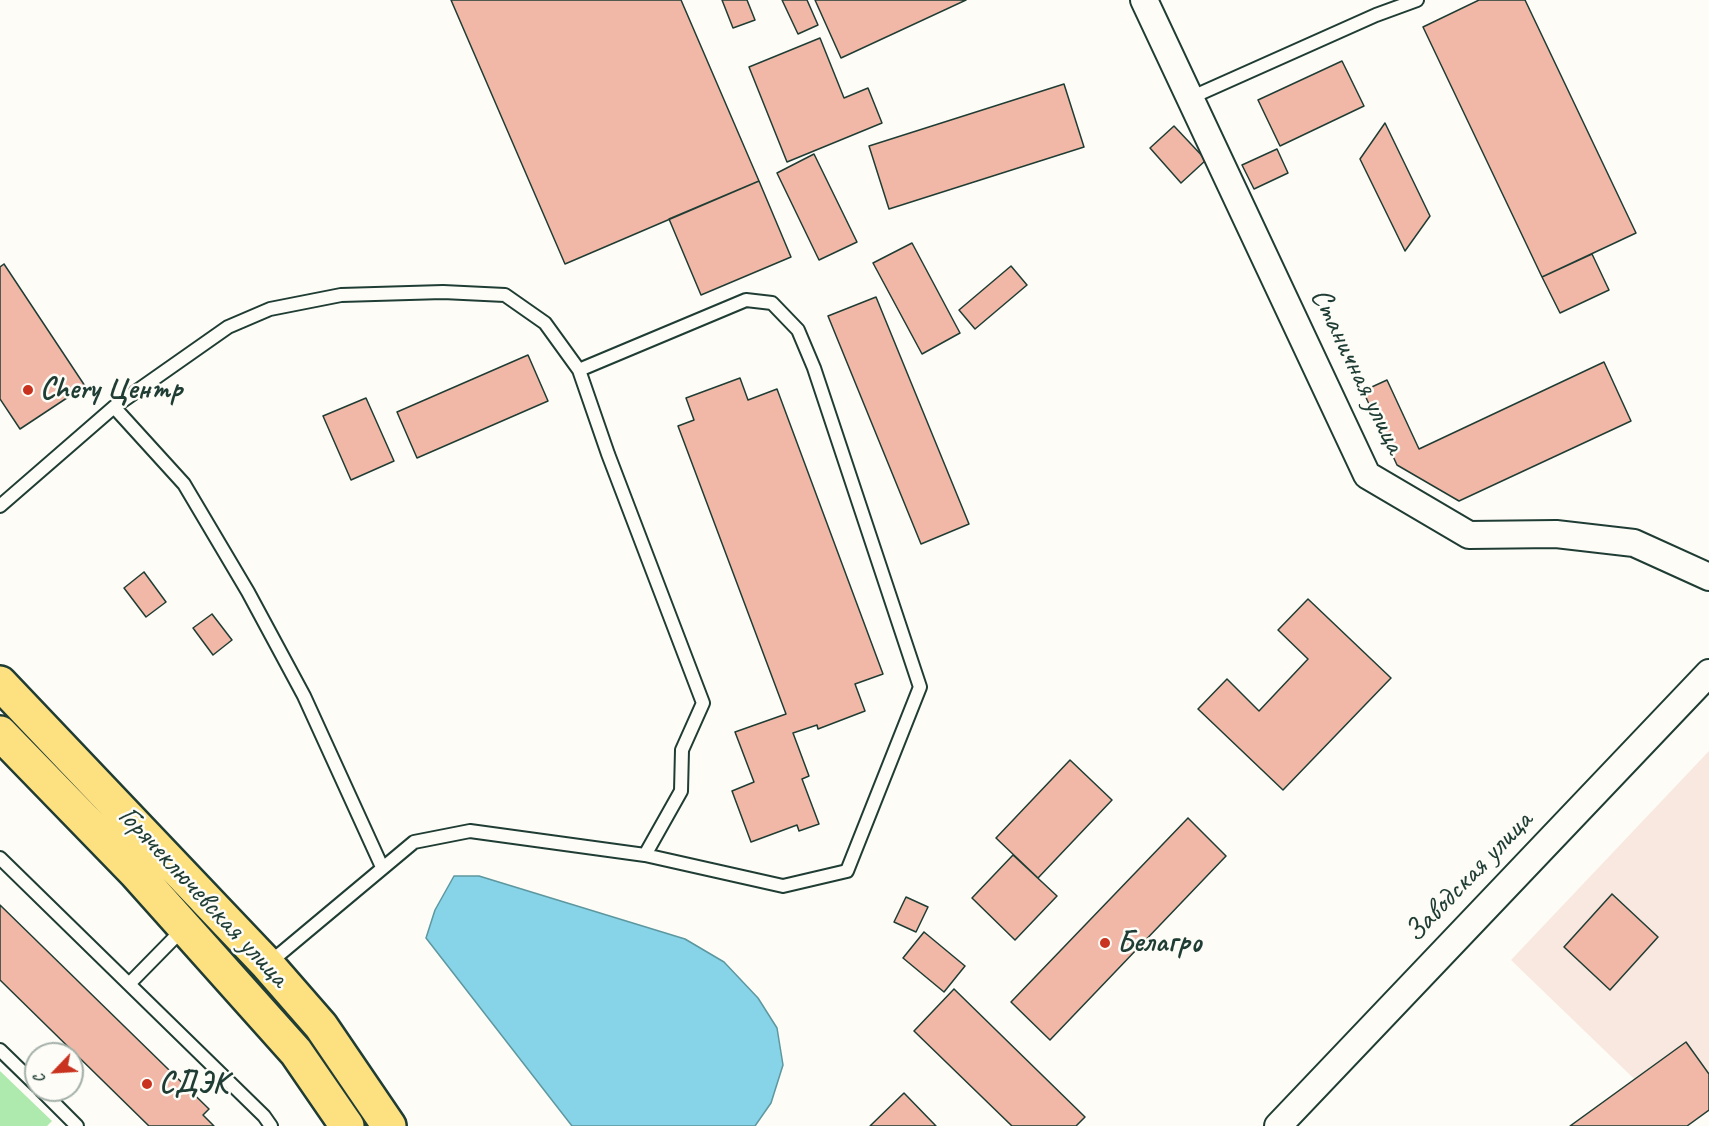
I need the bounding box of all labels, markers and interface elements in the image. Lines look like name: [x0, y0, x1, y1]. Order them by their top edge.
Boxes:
street label: Станичная улица: [1302, 283, 1412, 459]
place label: Chery Центр: [40, 372, 182, 408]
marker: Chery Центр: [21, 383, 35, 397]
street label: Горячеключевская улица: [110, 799, 296, 995]
street label: Заводская улица: [1397, 804, 1541, 950]
place label: Белагро: [1117, 925, 1202, 961]
marker: Белагро: [1098, 936, 1112, 950]
north arrow: [24, 1042, 84, 1102]
place label: СДЭК: [159, 1066, 228, 1102]
text: С: [29, 1071, 50, 1087]
marker: СДЭК: [140, 1077, 154, 1091]

